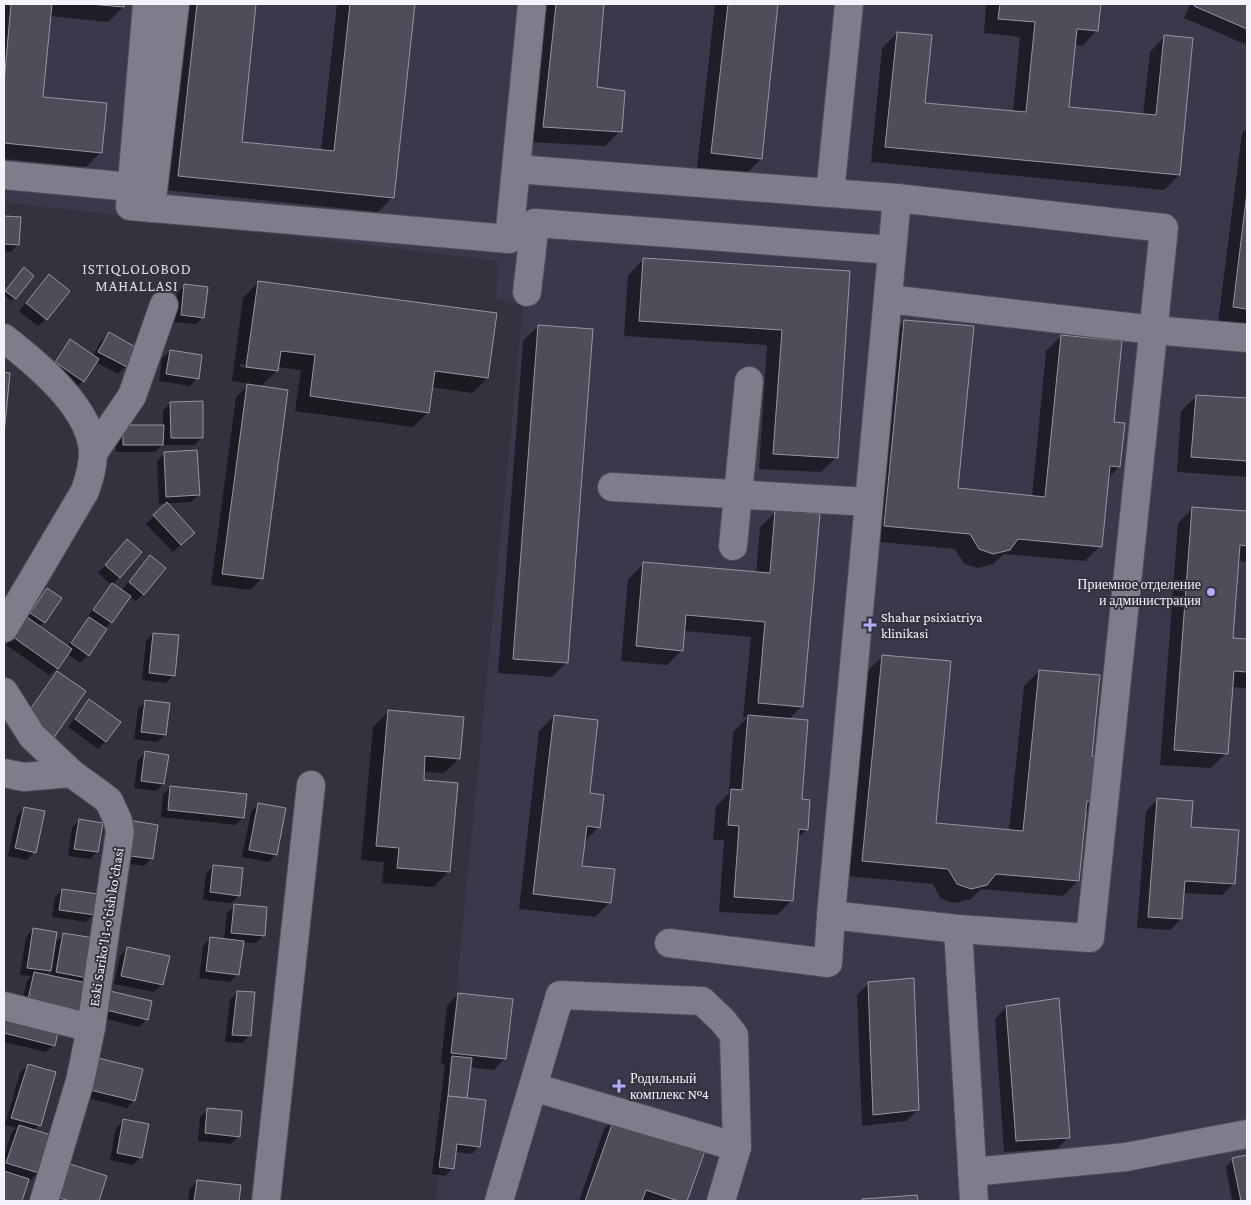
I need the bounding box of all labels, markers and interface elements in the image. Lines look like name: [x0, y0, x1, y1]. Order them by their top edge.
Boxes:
district label: ISTIQLOLOBOD MAHALLASI: [82, 261, 192, 294]
place label: Приемное отделение и администрация: [1077, 576, 1202, 608]
marker: Приемное отделение и администрация: [1205, 586, 1217, 598]
place label: Shahar psixiatriya klinikasi: [881, 609, 983, 641]
marker: Shahar psixiatriya klinikasi: [863, 618, 877, 632]
street label: Eski Sariko'l 1-o'tish ko'chasi: [86, 846, 127, 1007]
place label: Родильный комплекс №4: [630, 1070, 709, 1102]
marker: Родильный комплекс №4: [612, 1079, 626, 1093]

